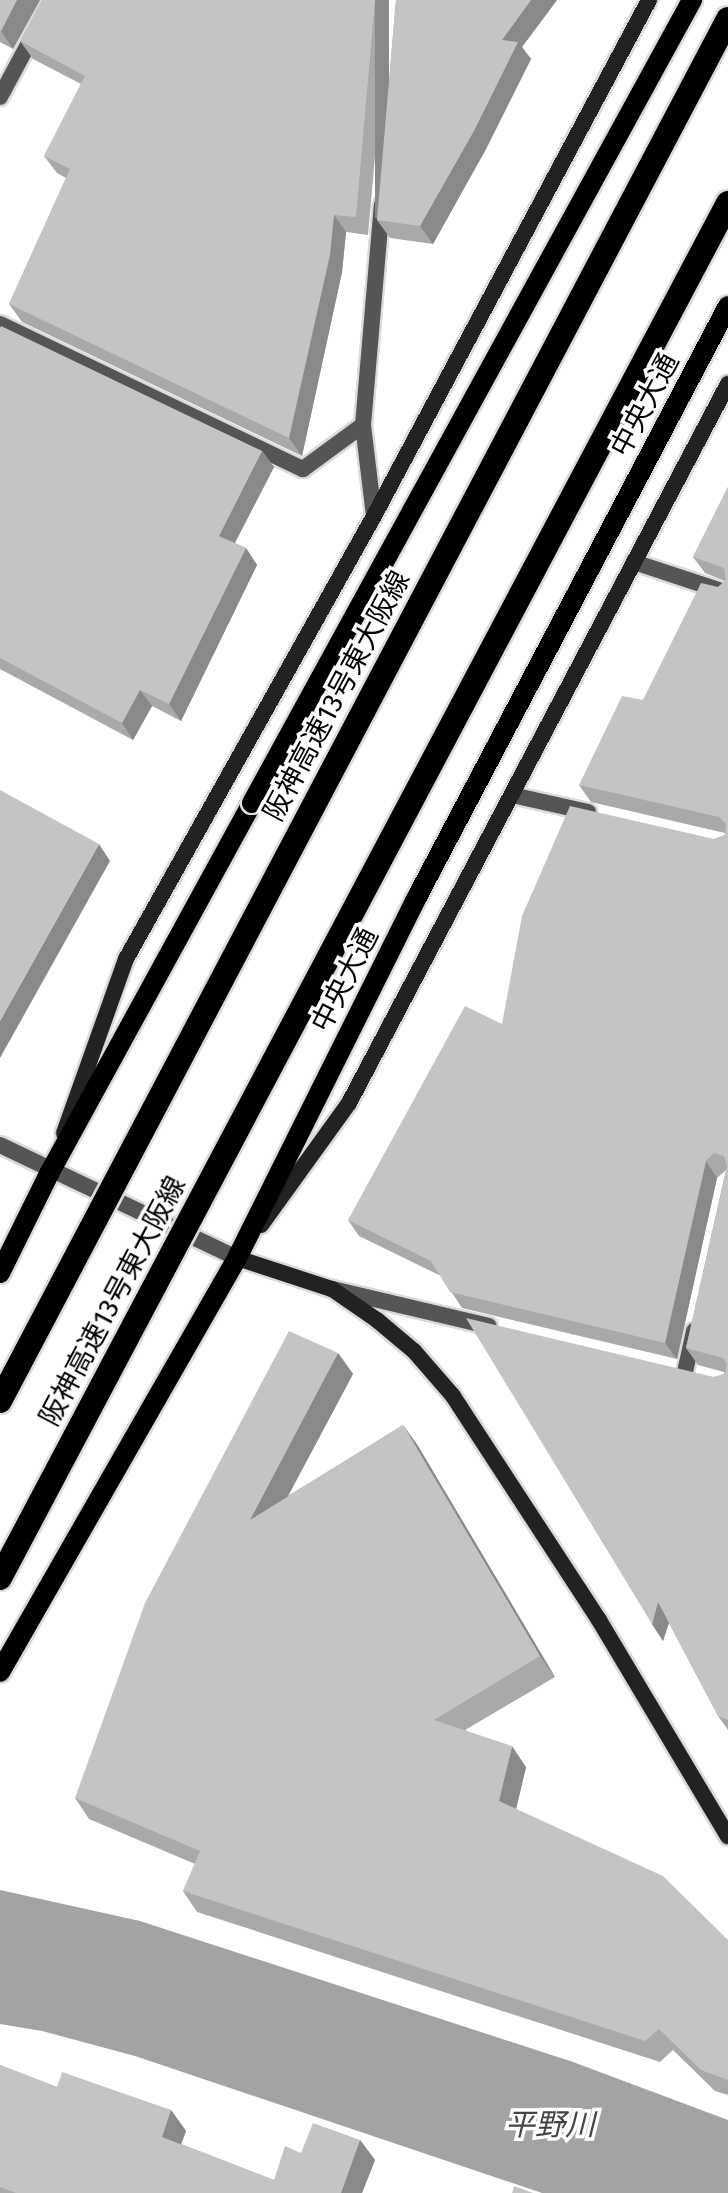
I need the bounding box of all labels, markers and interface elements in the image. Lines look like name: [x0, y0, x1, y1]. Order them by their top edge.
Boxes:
street label: 中央大通: [604, 348, 686, 462]
street label: 阪神高速13号東大阪線: [257, 565, 417, 827]
street label: 中央大通: [305, 922, 385, 1038]
street label: 阪神高速13号東大阪線: [33, 1170, 193, 1432]
water label: 平野川: [505, 2107, 595, 2143]

